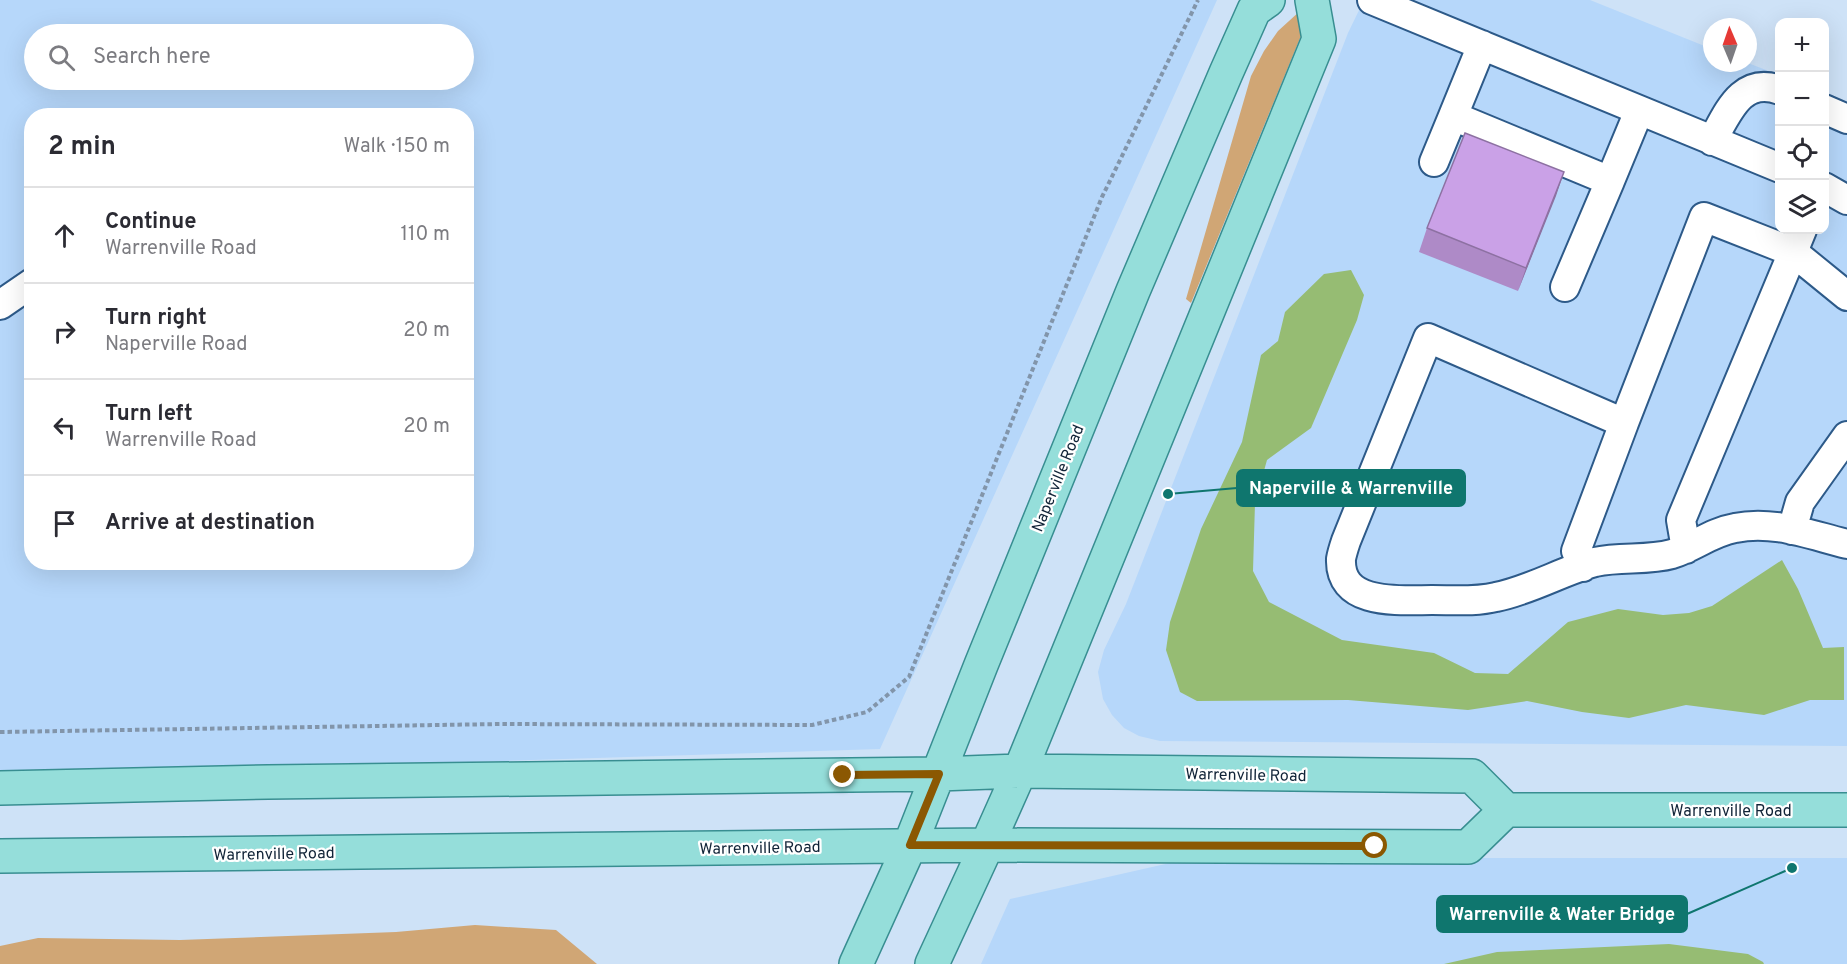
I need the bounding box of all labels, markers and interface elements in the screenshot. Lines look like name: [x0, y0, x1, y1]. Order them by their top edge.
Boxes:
north arrow: [1703, 18, 1757, 72]
map controls: [1775, 18, 1829, 234]
button: +: [1775, 18, 1829, 72]
search box: [24, 24, 474, 90]
icon: search: [45, 41, 78, 74]
text: Search here: [93, 44, 211, 71]
button: −: [1775, 72, 1829, 126]
button: locate: [1775, 126, 1829, 180]
text: 2 min: [48, 131, 116, 164]
text: Walk · 150 m: [344, 134, 450, 160]
button: layers: [1775, 180, 1829, 234]
text: Continue: [105, 209, 196, 236]
icon: ahead: [48, 219, 81, 252]
text: 110 m: [401, 222, 450, 248]
text: Warrenville Road: [105, 236, 257, 262]
text: Turn right: [105, 305, 207, 332]
icon: right: [48, 315, 81, 348]
text: 20 m: [403, 318, 450, 344]
text: Naperville Road: [105, 332, 247, 358]
text: Turn left: [105, 401, 193, 428]
icon: left: [48, 411, 81, 444]
text: 20 m: [403, 414, 450, 440]
street label: Naperville Road: [1028, 422, 1089, 535]
text: Warrenville Road: [105, 428, 257, 454]
callout: Naperville & Warrenville: [1237, 470, 1465, 506]
text: Naperville & Warrenville: [1249, 478, 1453, 501]
icon: arrive: [48, 507, 81, 540]
text: Arrive at destination: [105, 510, 315, 537]
route end: [829, 761, 855, 787]
street label: Warrenville Road: [1185, 765, 1307, 787]
street label: Warrenville Road: [1670, 802, 1792, 822]
route start: [1361, 832, 1387, 858]
street label: Warrenville Road: [699, 838, 821, 860]
street label: Warrenville Road: [213, 844, 335, 866]
callout: Warrenville & Water Bridge: [1437, 896, 1687, 932]
text: Warrenville & Water Bridge: [1449, 904, 1675, 927]

